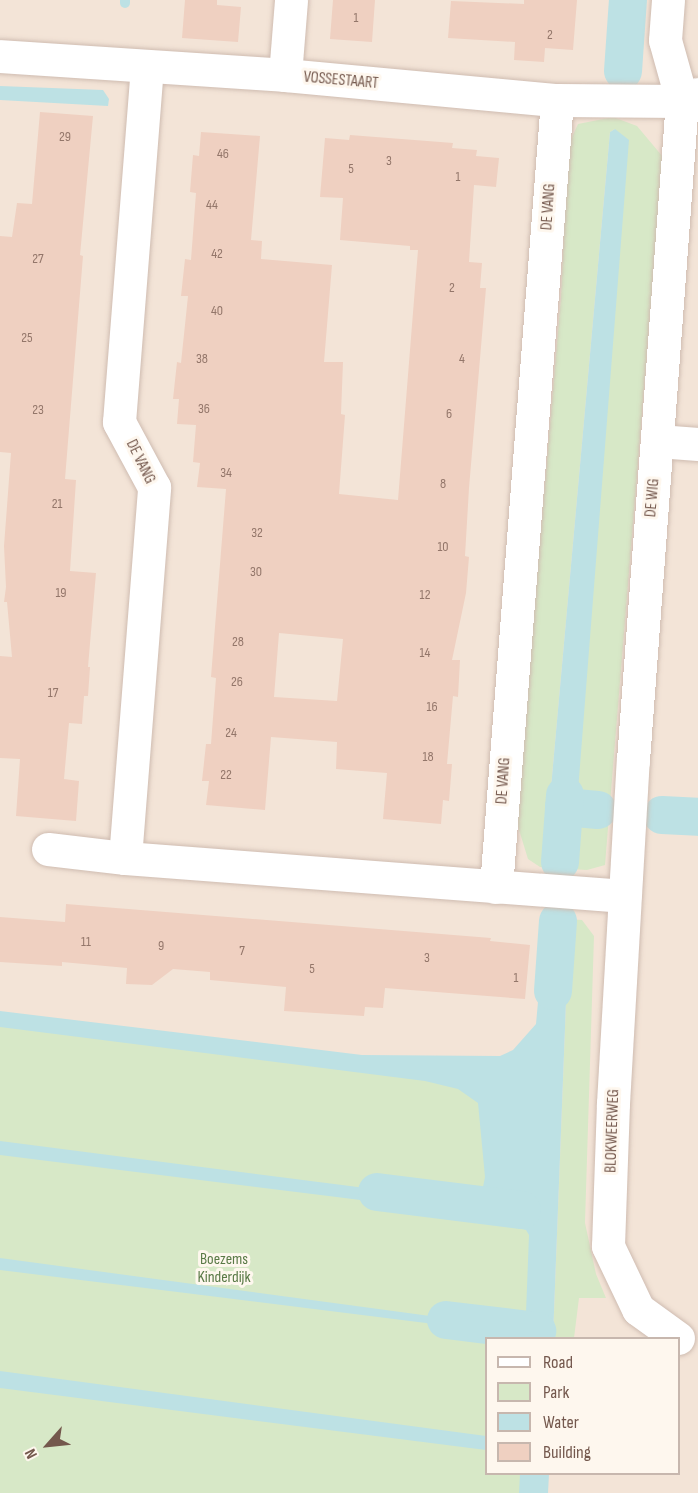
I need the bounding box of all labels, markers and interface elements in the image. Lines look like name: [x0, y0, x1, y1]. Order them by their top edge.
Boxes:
house number: 1: [354, 10, 358, 26]
house number: 2: [547, 27, 553, 43]
street label: VOSSESTAART: [303, 68, 379, 94]
house number: 29: [59, 129, 71, 145]
house number: 46: [217, 146, 229, 162]
house number: 3: [386, 153, 392, 169]
house number: 5: [348, 161, 354, 177]
house number: 1: [456, 169, 460, 185]
street label: DE VANG: [538, 183, 560, 231]
house number: 44: [206, 197, 218, 213]
house number: 42: [211, 246, 223, 262]
house number: 27: [32, 251, 44, 267]
house number: 2: [449, 280, 455, 296]
house number: 40: [211, 303, 223, 319]
house number: 25: [21, 330, 33, 346]
house number: 38: [196, 351, 208, 367]
house number: 4: [459, 351, 465, 367]
house number: 36: [198, 401, 210, 417]
house number: 23: [32, 402, 44, 418]
house number: 6: [446, 406, 452, 422]
street label: DE VANG: [121, 437, 159, 487]
house number: 34: [220, 465, 232, 481]
house number: 8: [440, 476, 446, 492]
street label: DE WIG: [642, 478, 664, 518]
house number: 21: [52, 496, 62, 512]
house number: 32: [251, 525, 263, 541]
house number: 10: [437, 539, 449, 555]
house number: 30: [250, 564, 262, 580]
house number: 19: [55, 585, 67, 601]
house number: 12: [420, 587, 430, 603]
house number: 28: [232, 634, 244, 650]
house number: 14: [420, 645, 430, 661]
house number: 26: [231, 674, 243, 690]
house number: 17: [48, 685, 58, 701]
house number: 16: [426, 699, 438, 715]
house number: 24: [225, 725, 237, 741]
house number: 18: [422, 749, 434, 765]
street label: DE VANG: [493, 757, 515, 805]
house number: 22: [220, 767, 232, 783]
house number: 11: [81, 934, 91, 950]
house number: 9: [158, 938, 164, 954]
house number: 7: [239, 943, 245, 959]
house number: 3: [424, 950, 430, 966]
house number: 5: [309, 961, 315, 977]
house number: 1: [514, 970, 518, 986]
street label: BLOKWEERWEG: [602, 1089, 624, 1173]
park label: Boezems Kinderdijk: [197, 1250, 251, 1288]
legend: [485, 1337, 680, 1475]
text: Road: [543, 1352, 573, 1373]
text: Park: [543, 1382, 569, 1403]
text: Water: [543, 1412, 579, 1433]
north arrow: [18, 1415, 78, 1475]
text: Building: [543, 1442, 591, 1463]
text: N: [21, 1445, 42, 1462]

